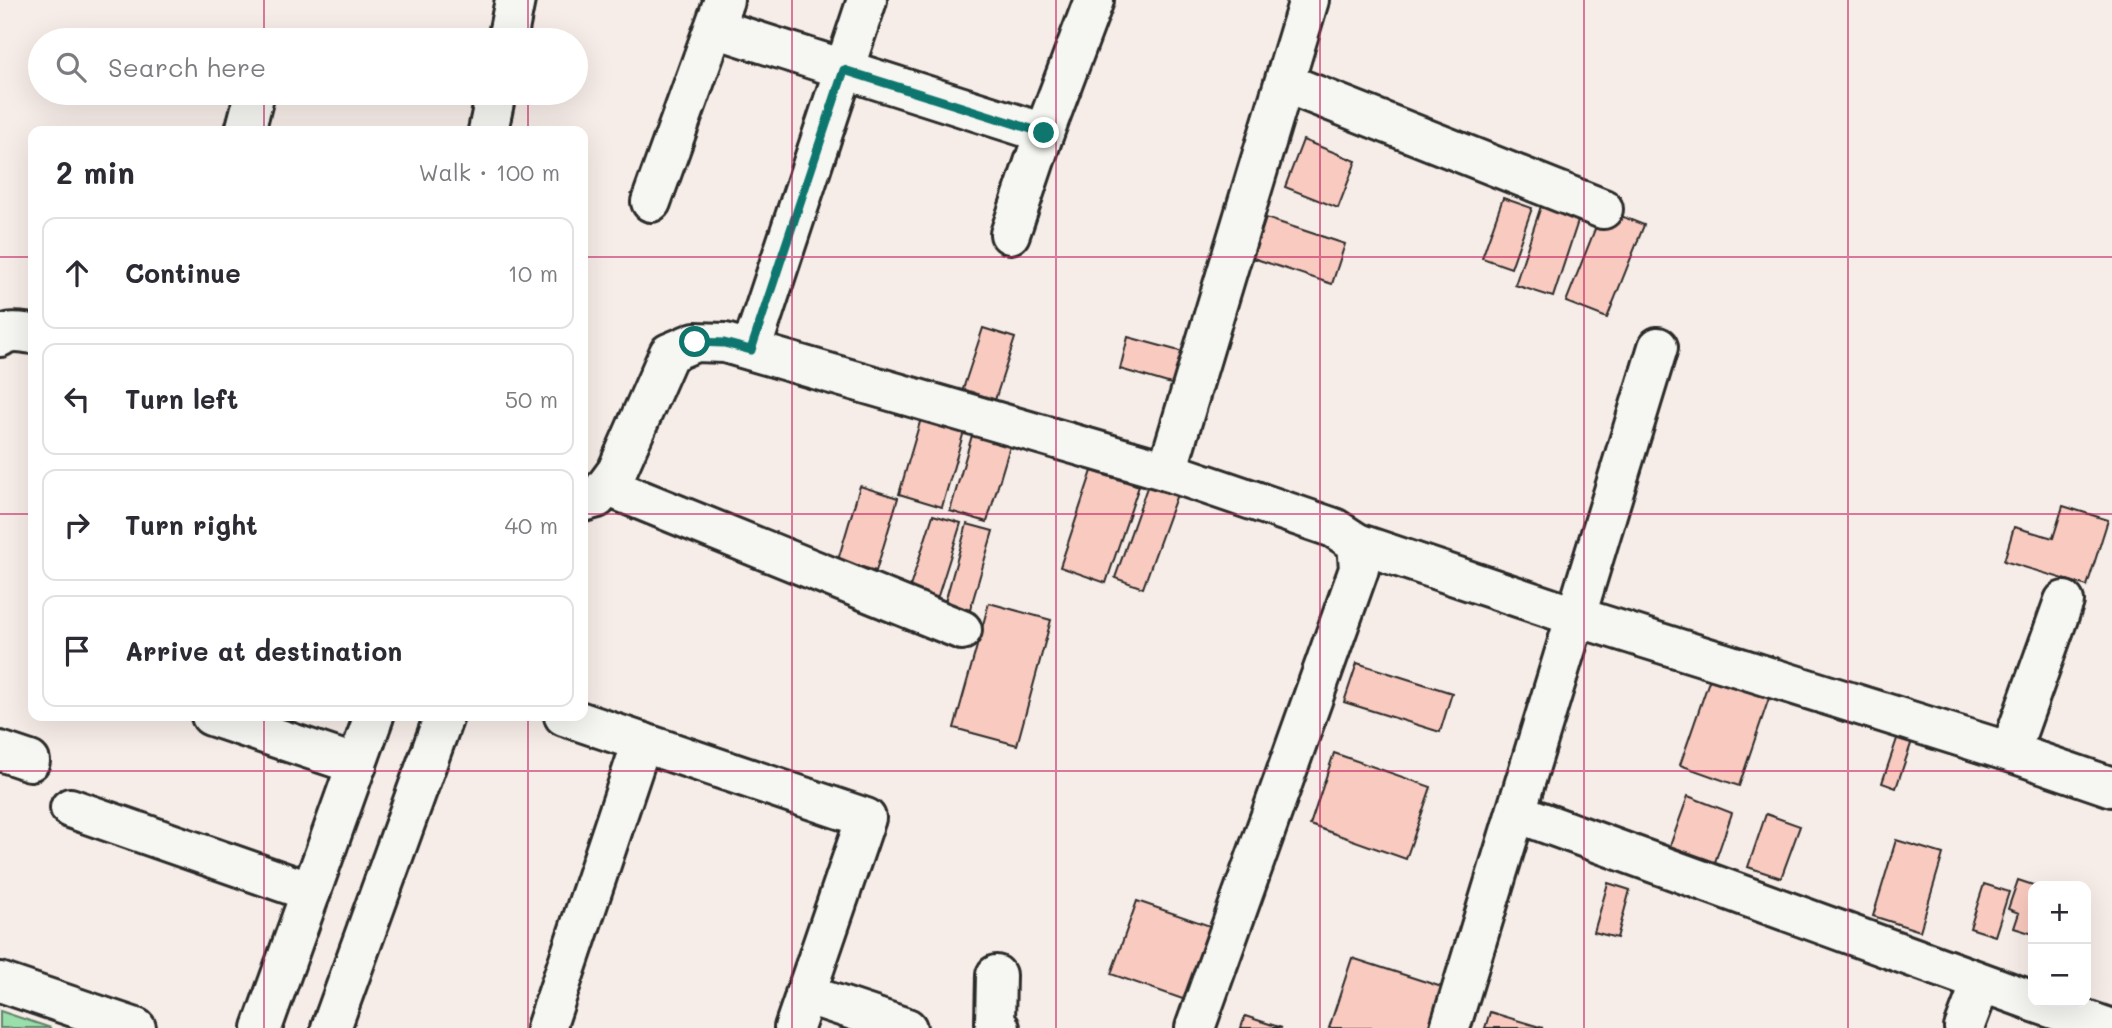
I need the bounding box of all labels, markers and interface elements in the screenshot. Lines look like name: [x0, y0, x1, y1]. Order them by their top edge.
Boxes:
search box: [28, 28, 588, 105]
icon: search: [52, 48, 90, 86]
text: Search here: [108, 50, 266, 84]
route end: [1028, 117, 1059, 148]
text: 2 min: [56, 152, 135, 192]
text: Walk · 100 m: [418, 157, 560, 187]
icon: ahead: [58, 254, 96, 292]
text: Continue: [125, 256, 241, 290]
text: 10 m: [508, 258, 558, 288]
route start: [679, 326, 710, 357]
icon: left: [58, 380, 96, 418]
text: Turn left: [125, 382, 238, 416]
text: 50 m: [505, 384, 558, 414]
icon: right: [58, 506, 96, 544]
text: Turn right: [125, 508, 258, 542]
text: 40 m: [505, 510, 558, 540]
icon: arrive: [58, 632, 96, 670]
text: Arrive at destination: [125, 634, 402, 668]
map controls: [2028, 881, 2091, 1007]
button: +: [2028, 881, 2091, 944]
button: −: [2028, 944, 2091, 1007]

